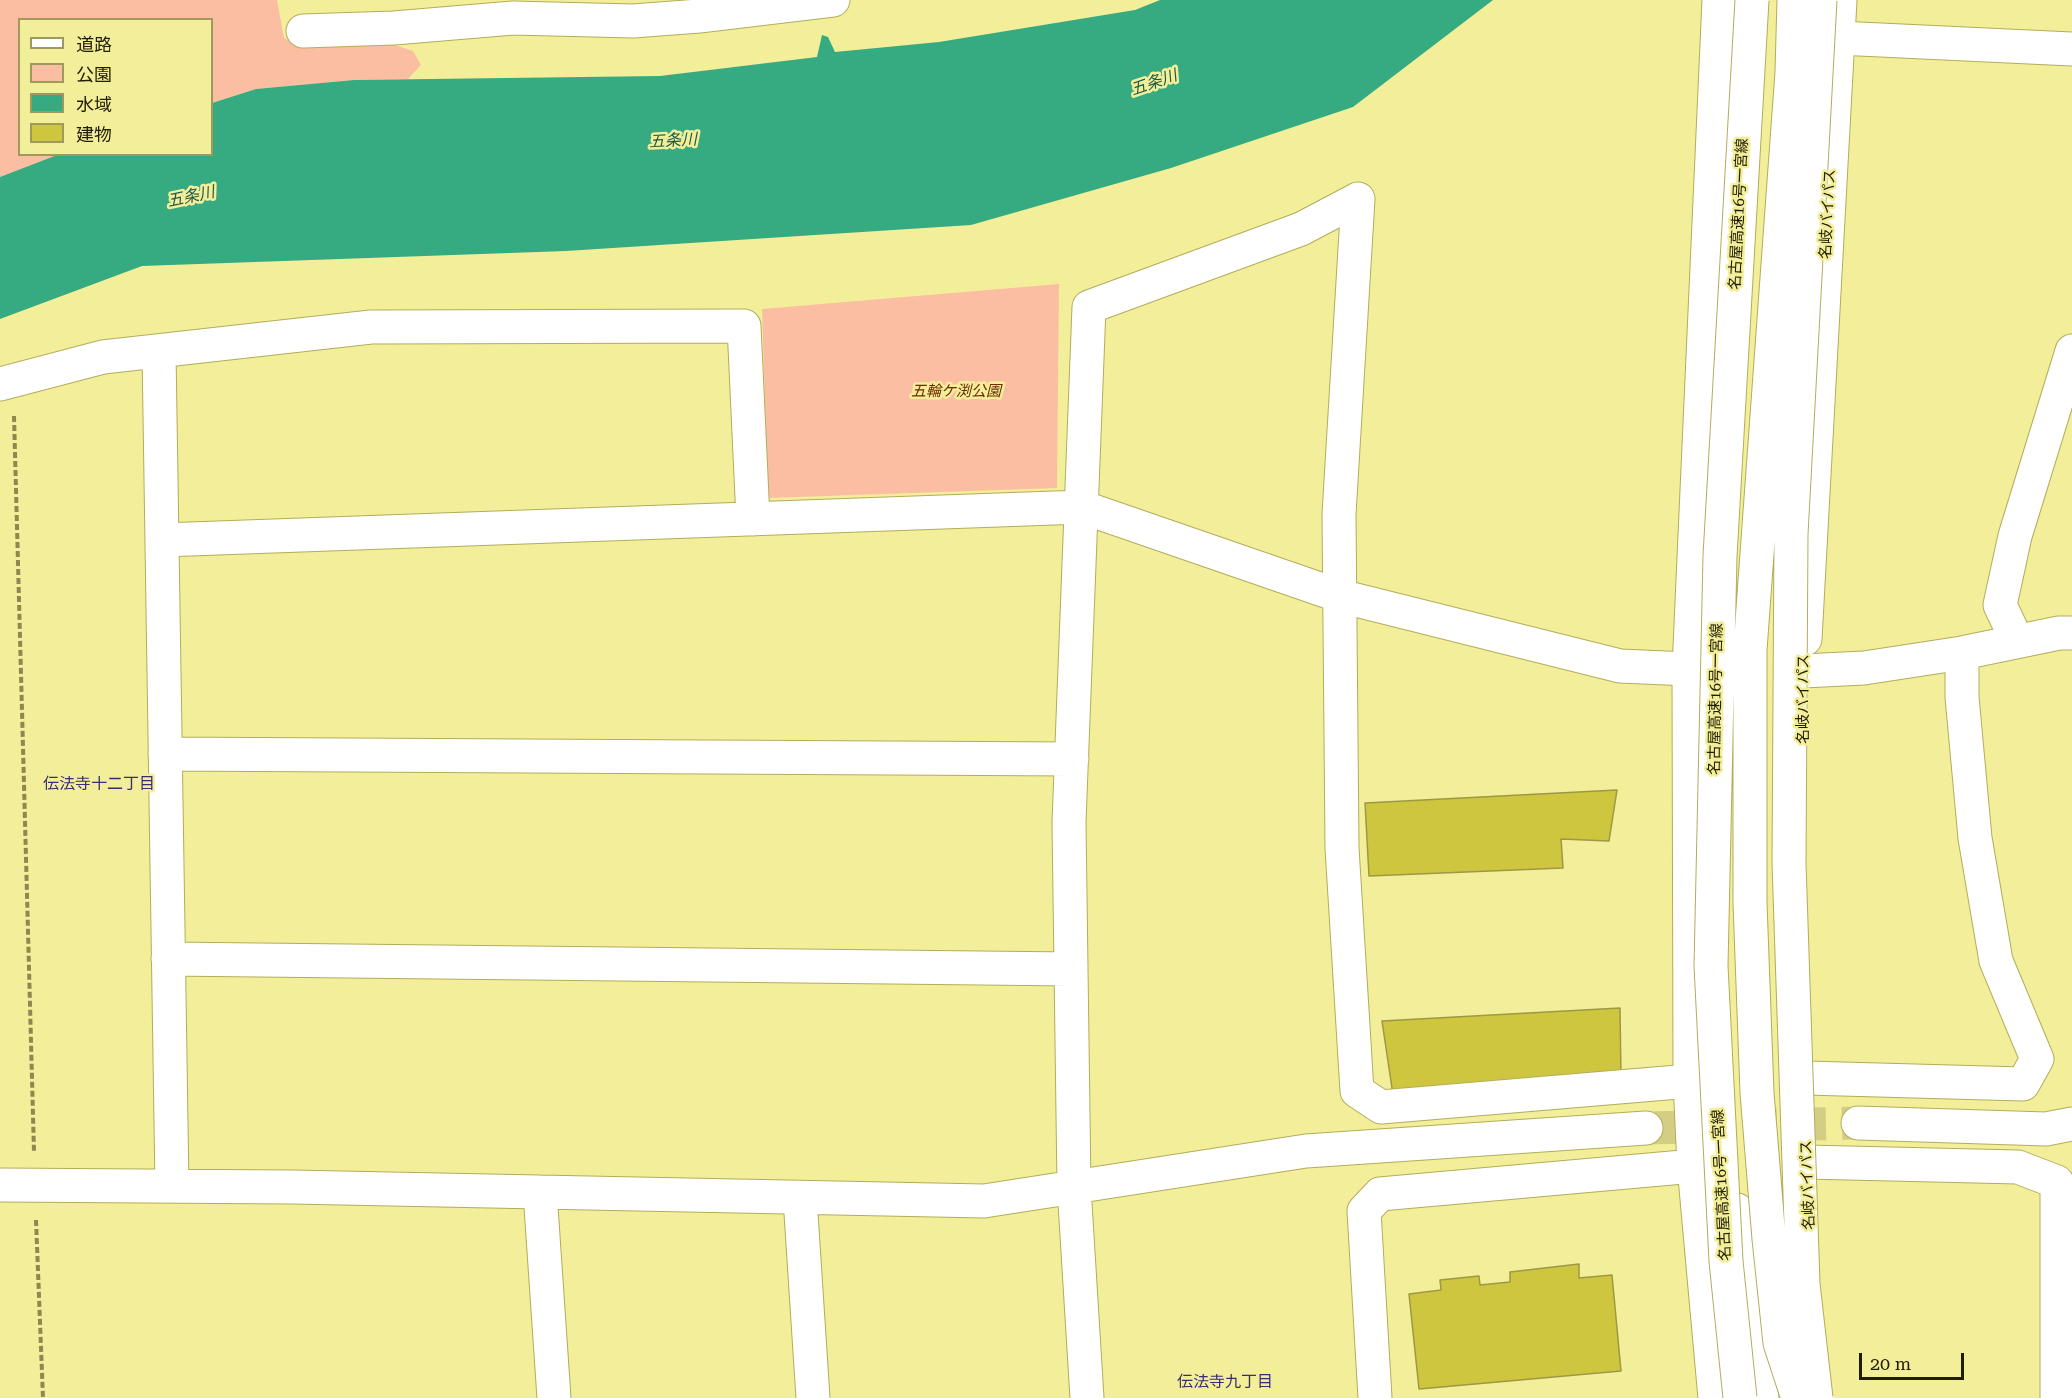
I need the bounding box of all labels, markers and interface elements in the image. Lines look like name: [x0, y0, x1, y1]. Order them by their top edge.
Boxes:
legend: [18, 18, 213, 156]
text: 道路: [76, 34, 112, 55]
text: 公園: [76, 64, 112, 85]
water label: 五条川: [1128, 66, 1180, 100]
text: 水域: [76, 94, 112, 115]
text: 建物: [76, 124, 112, 145]
water label: 五条川: [649, 130, 697, 152]
street label: 名古屋高速16号一宮線: [1726, 138, 1752, 290]
street label: 名岐バイパス: [1817, 169, 1839, 259]
water label: 五条川: [166, 183, 216, 211]
park label: 五輪ケ渕公園: [911, 383, 1001, 401]
street label: 名古屋高速16号一宮線: [1706, 623, 1726, 775]
street label: 名岐バイパス: [1795, 654, 1813, 744]
district label: 伝法寺十二丁目: [43, 774, 155, 794]
street label: 名古屋高速16号一宮線: [1709, 1109, 1735, 1261]
street label: 名岐バイパス: [1797, 1140, 1819, 1230]
scale bar: [1862, 1341, 1967, 1379]
text: 20 m: [1870, 1353, 1911, 1374]
district label: 伝法寺九丁目: [1177, 1372, 1273, 1392]

